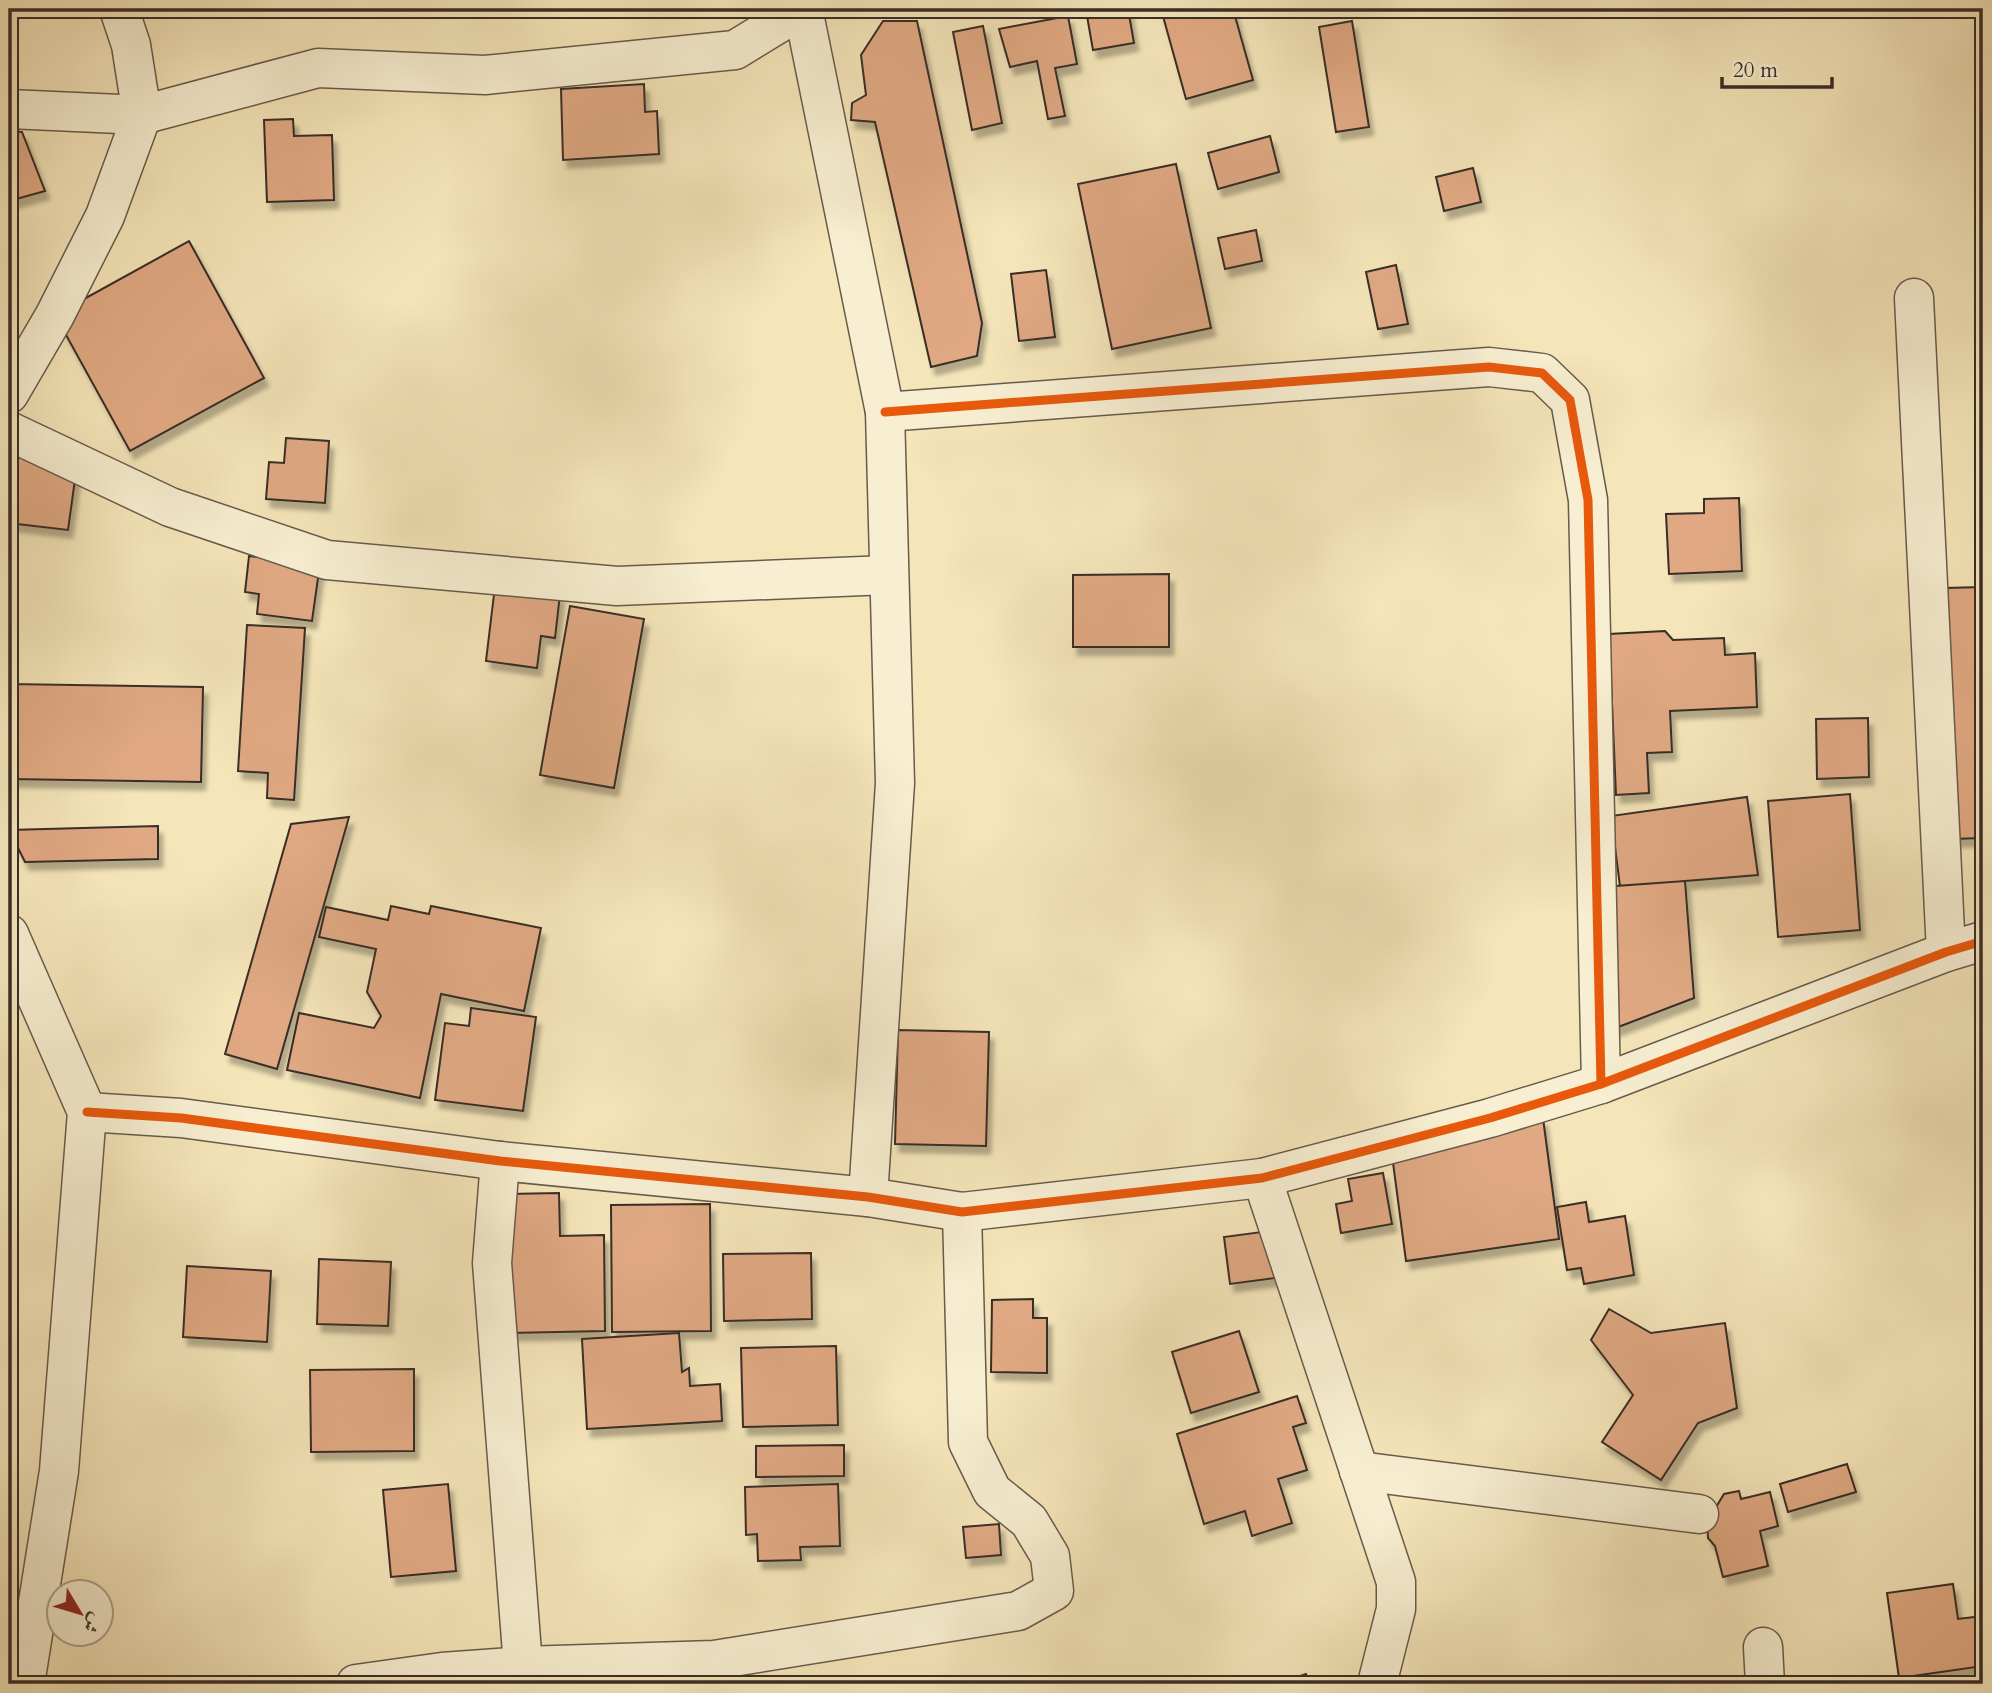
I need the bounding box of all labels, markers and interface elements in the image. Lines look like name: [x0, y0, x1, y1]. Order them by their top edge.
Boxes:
scale bar: [1722, 46, 1833, 90]
text: 20 m: [1733, 56, 1778, 85]
north arrow: [46, 1578, 116, 1648]
text: ش: [77, 1607, 109, 1638]

